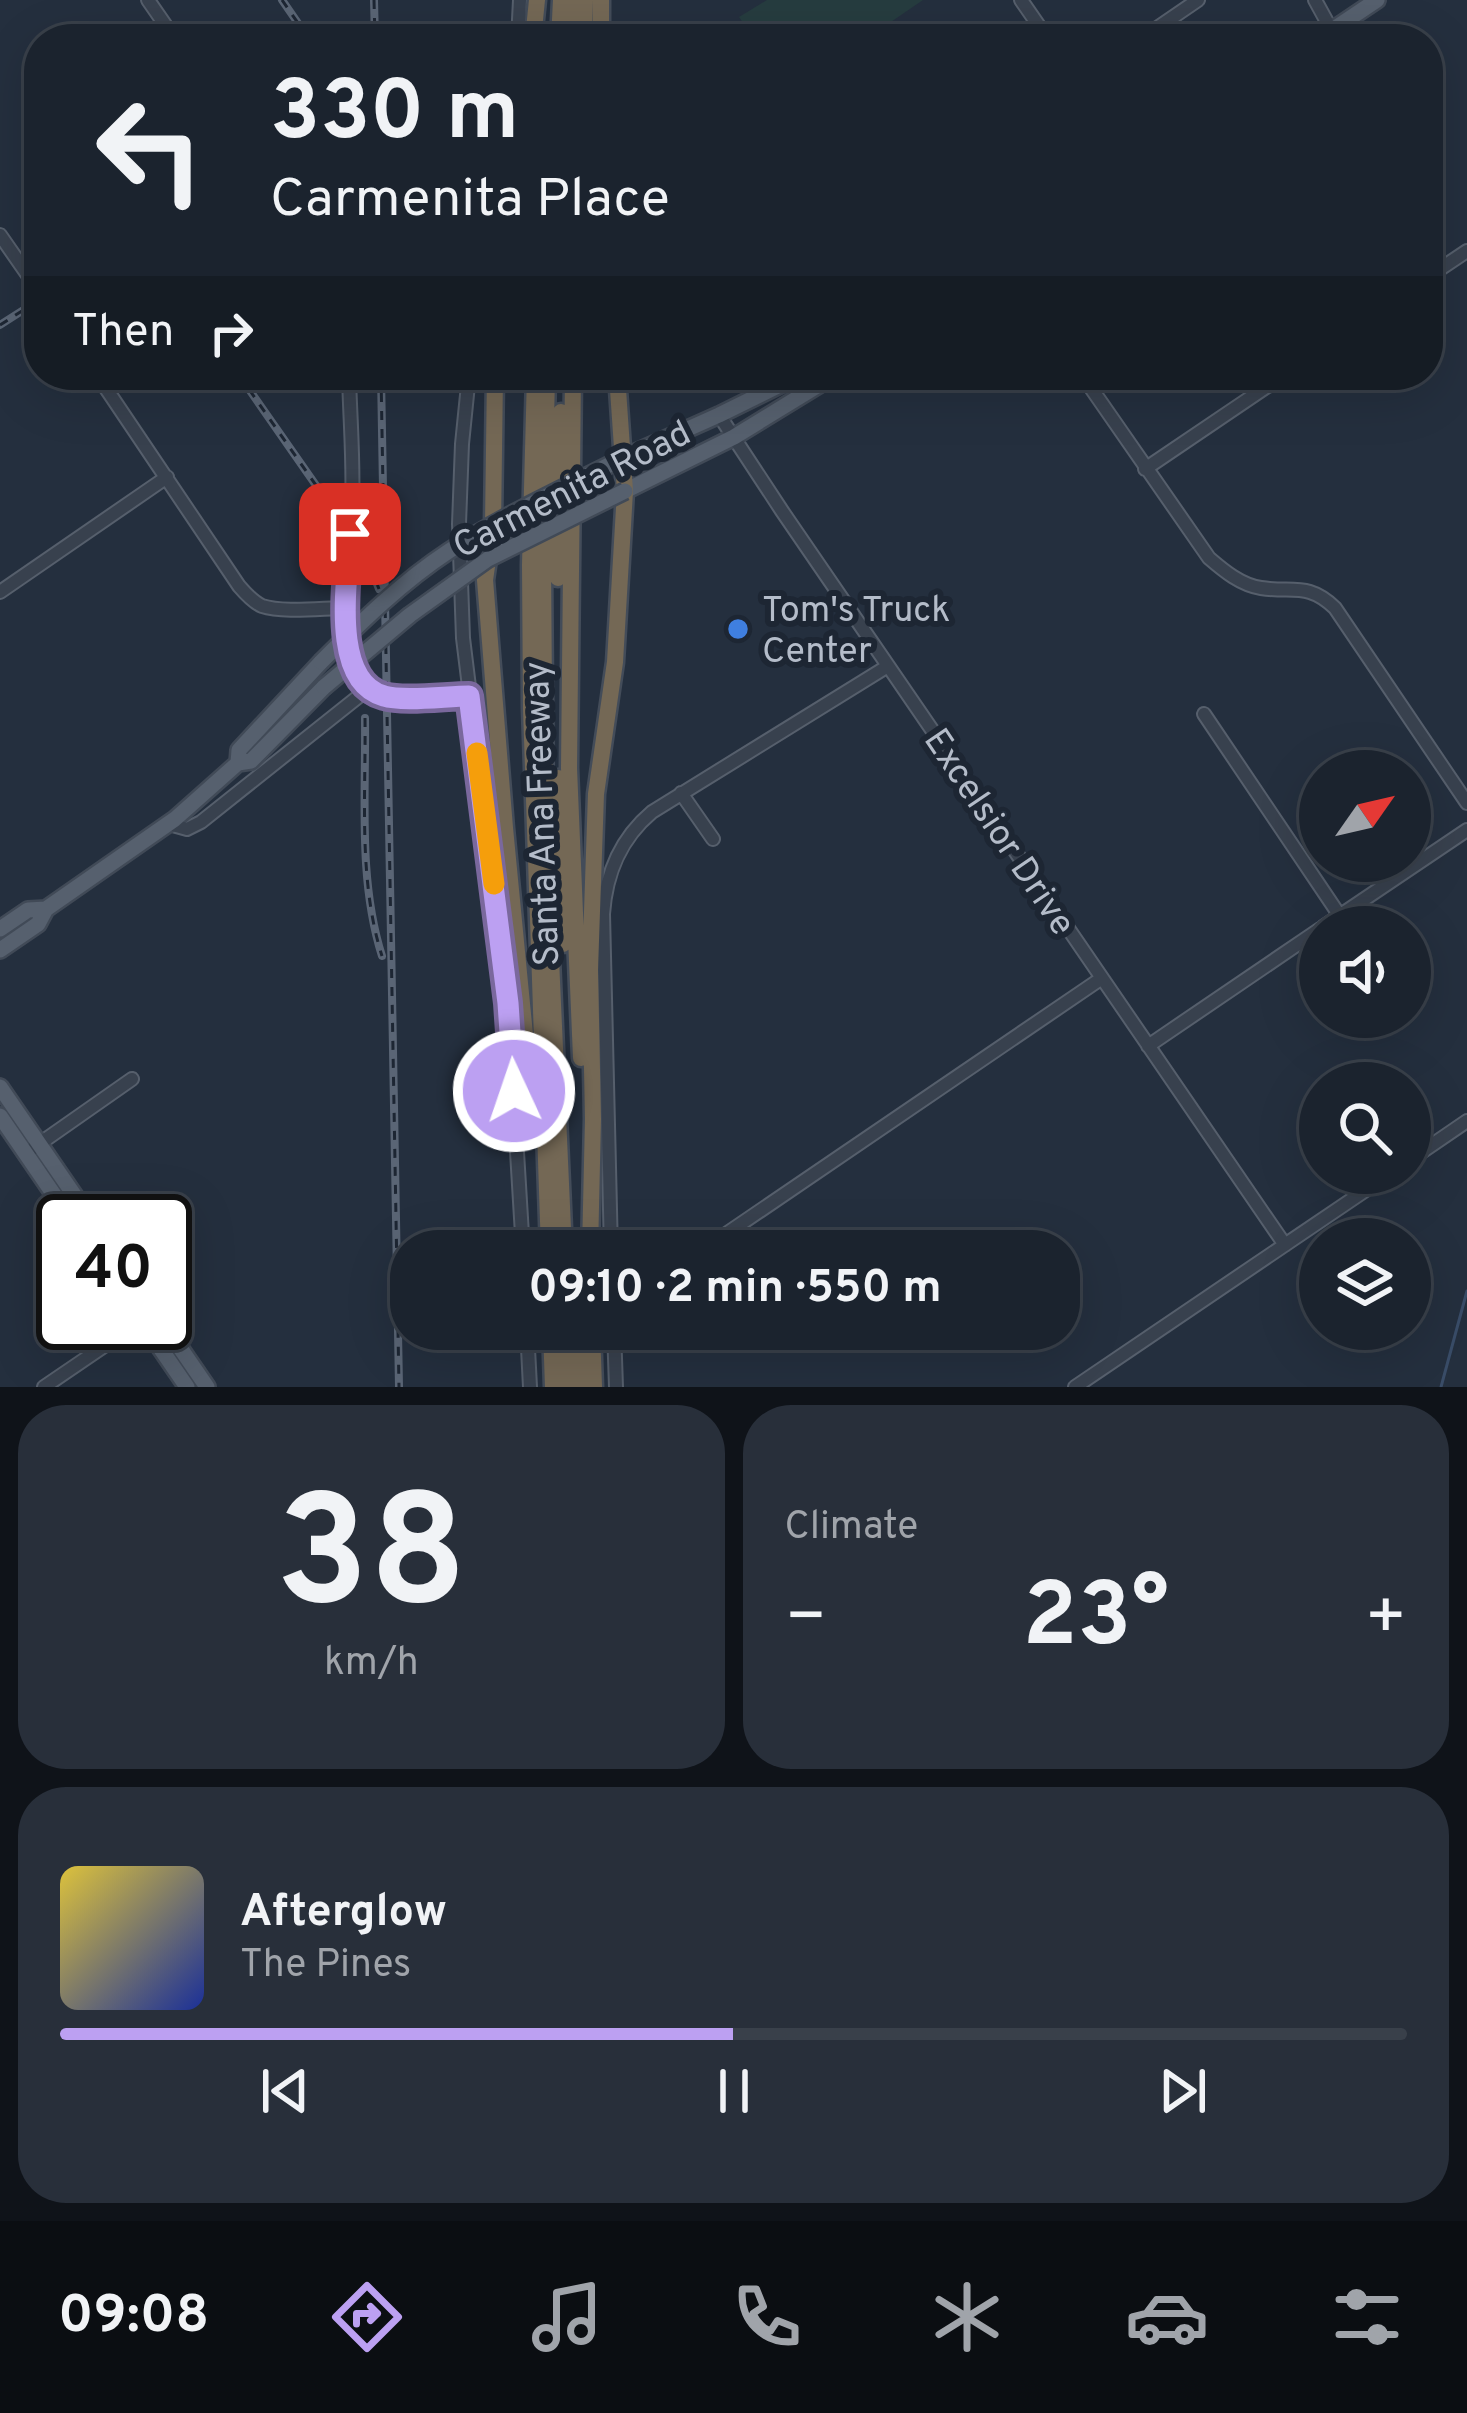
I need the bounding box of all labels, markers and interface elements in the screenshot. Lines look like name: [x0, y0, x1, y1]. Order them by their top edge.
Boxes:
text: 330 m: [270, 63, 519, 169]
icon: left: [72, 72, 228, 228]
text: Carmenita Place: [270, 167, 670, 236]
icon: right: [198, 300, 264, 366]
text: Then: [72, 305, 174, 362]
street label: Carmenita Road: [446, 412, 699, 571]
pin: [299, 483, 401, 585]
icon: arrive: [317, 501, 383, 567]
place label: Tom's Truck Center: [762, 589, 950, 676]
marker: Tom's Truck Center: [725, 616, 751, 642]
street label: Santa Ana Freeway: [516, 661, 572, 967]
street label: Excelsior Drive: [912, 721, 1084, 946]
north arrow: [1299, 750, 1431, 882]
map controls: [1299, 750, 1431, 1350]
button: sound: [1299, 906, 1431, 1038]
position arrow: [451, 1028, 577, 1154]
button: search: [1299, 1062, 1431, 1194]
speed limit sign: 40: [36, 1194, 192, 1350]
button: layers: [1299, 1218, 1431, 1350]
text: 09:10 · 2 min · 550 m: [528, 1261, 942, 1318]
text: 38: [275, 1463, 467, 1661]
text: Climate: [785, 1504, 918, 1553]
text: 23°: [1023, 1564, 1169, 1677]
text: −: [785, 1579, 827, 1662]
text: +: [1364, 1579, 1407, 1662]
text: km/h: [324, 1640, 419, 1689]
text: Afterglow: [240, 1885, 447, 1942]
text: The Pines: [240, 1942, 411, 1991]
icon: previous: [252, 2058, 318, 2124]
icon: pause: [701, 2058, 767, 2124]
icon: next: [1150, 2058, 1216, 2124]
icon: directions: [325, 2275, 409, 2359]
icon: music: [525, 2275, 609, 2359]
icon: phone: [725, 2275, 809, 2359]
icon: climate: [925, 2275, 1009, 2359]
icon: car: [1125, 2275, 1209, 2359]
icon: filters: [1325, 2275, 1409, 2359]
text: 09:08: [58, 2283, 209, 2352]

